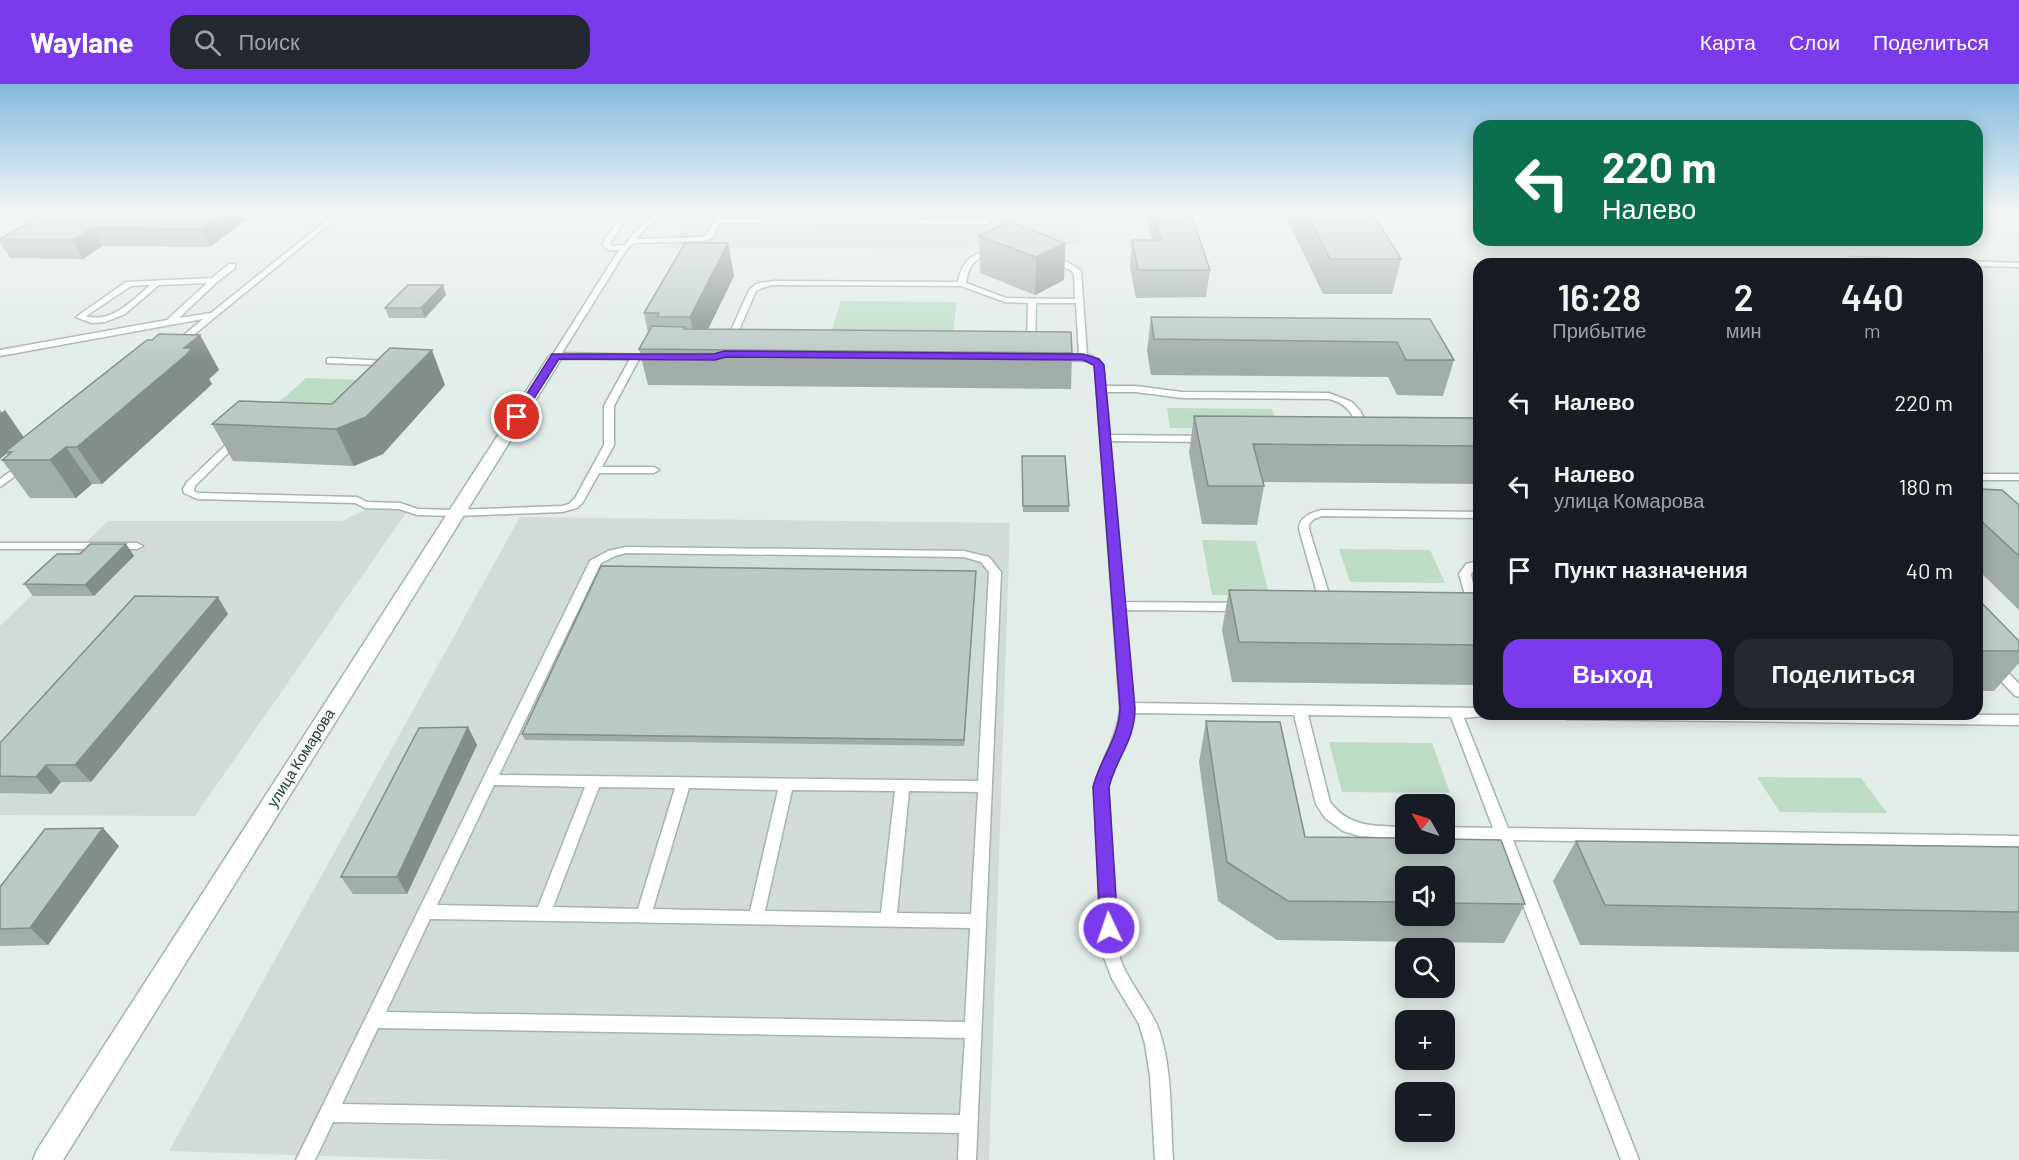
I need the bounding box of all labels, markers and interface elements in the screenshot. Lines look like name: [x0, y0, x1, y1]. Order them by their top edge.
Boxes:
search box: [170, 15, 590, 69]
text: Waylane: [30, 25, 134, 59]
icon: search: [191, 26, 224, 59]
text: Поиск: [239, 28, 300, 54]
text: Карта: [1700, 29, 1756, 54]
text: Слои: [1789, 29, 1840, 54]
text: Поделиться: [1873, 29, 1989, 54]
text: 220 m: [1602, 141, 1716, 191]
icon: left: [1503, 144, 1581, 222]
text: Налево: [1602, 192, 1696, 224]
text: 16:28: [1558, 275, 1641, 318]
text: 2: [1734, 275, 1754, 318]
text: 440: [1841, 275, 1904, 318]
text: Прибытие: [1552, 318, 1646, 342]
text: мин: [1726, 318, 1762, 342]
text: m: [1864, 318, 1881, 342]
icon: left: [1503, 386, 1536, 419]
text: Налево: [1554, 388, 1635, 414]
text: 220 m: [1894, 389, 1953, 415]
pin: [491, 391, 542, 442]
icon: arrive: [500, 400, 533, 433]
text: Налево: [1554, 460, 1635, 486]
icon: left: [1503, 470, 1536, 503]
text: 180 m: [1899, 473, 1953, 499]
text: улица Комарова: [1554, 488, 1704, 512]
icon: arrive: [1503, 554, 1536, 587]
text: Пункт назначения: [1554, 556, 1748, 582]
text: 40 m: [1906, 557, 1953, 583]
button: Выход: [1503, 639, 1722, 708]
button: Поделиться: [1734, 639, 1953, 708]
street label: улица Комарова: [263, 704, 338, 810]
north arrow: [1395, 794, 1455, 854]
map controls: [1395, 794, 1455, 1142]
button: sound: [1395, 866, 1455, 926]
position arrow: [1077, 896, 1141, 960]
button: search: [1395, 938, 1455, 998]
button: +: [1395, 1010, 1455, 1070]
button: −: [1395, 1082, 1455, 1142]

